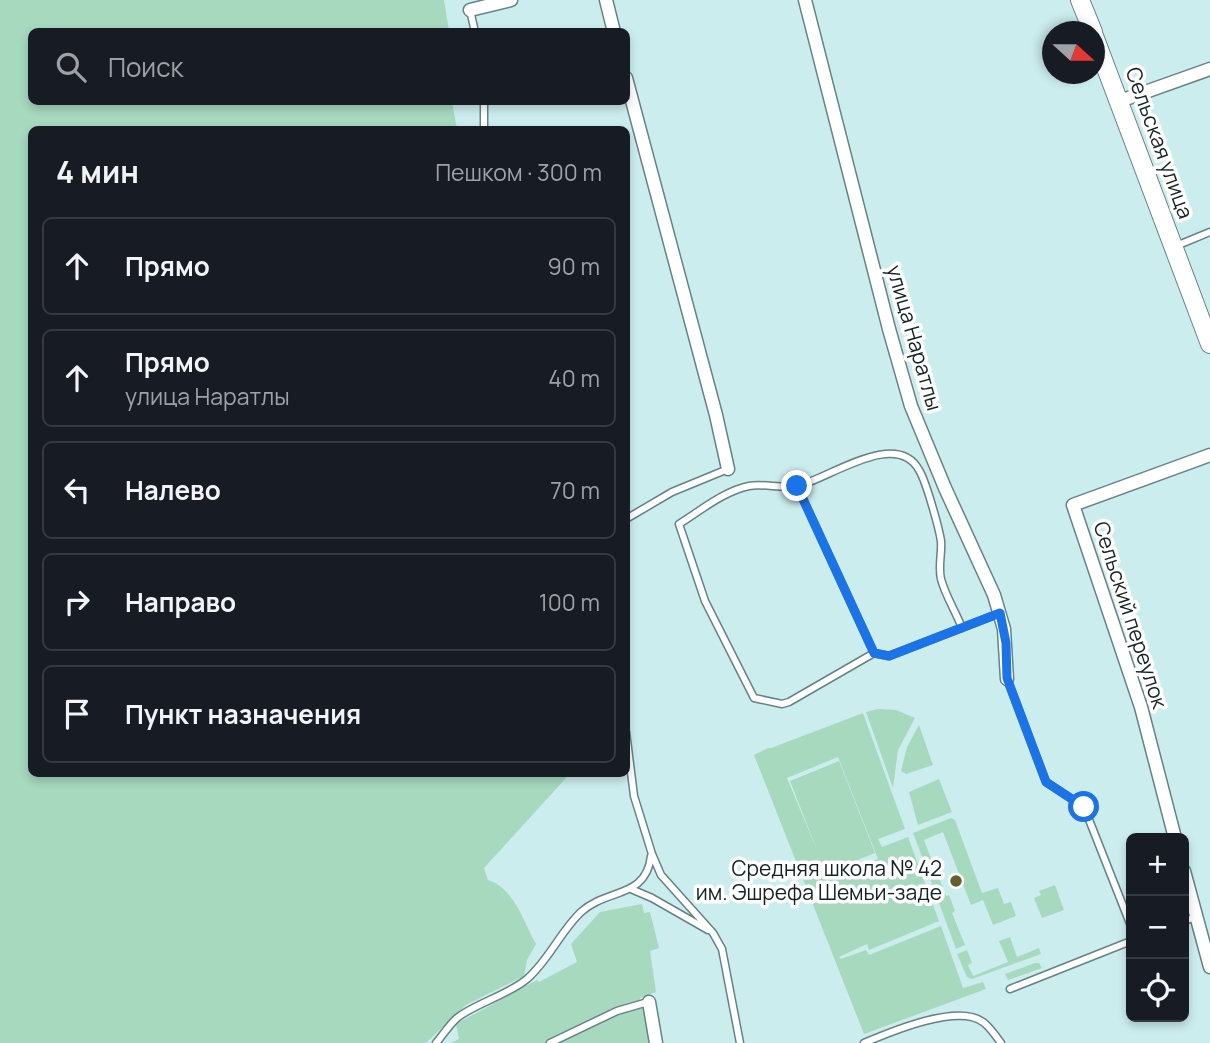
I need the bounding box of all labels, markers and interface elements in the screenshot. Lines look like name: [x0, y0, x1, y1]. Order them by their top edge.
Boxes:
north arrow: [1042, 21, 1105, 84]
search box: [28, 28, 630, 105]
icon: search: [52, 48, 90, 86]
text: Поиск: [108, 49, 183, 85]
street label: Сельская улица: [1120, 63, 1200, 222]
text: 4 мин: [56, 151, 139, 192]
text: Пешком · 300 m: [435, 156, 602, 188]
icon: ahead: [58, 247, 96, 285]
text: Прямо: [125, 248, 210, 284]
text: 90 m: [548, 250, 600, 282]
street label: улица Наратлы: [881, 262, 949, 414]
text: Прямо: [125, 344, 210, 380]
icon: ahead: [58, 359, 96, 397]
text: 40 m: [548, 362, 600, 394]
text: улица Наратлы: [125, 380, 290, 412]
route end: [781, 470, 812, 501]
icon: left: [58, 471, 96, 509]
text: Налево: [125, 472, 221, 508]
text: 70 m: [550, 474, 600, 506]
street label: Сельский переулок: [1087, 518, 1175, 712]
icon: right: [58, 583, 96, 621]
text: Направо: [125, 584, 236, 620]
text: 100 m: [539, 586, 600, 618]
icon: arrive: [58, 695, 96, 733]
text: Пункт назначения: [125, 696, 361, 732]
route start: [1068, 791, 1099, 822]
map controls: [1126, 833, 1189, 1022]
button: +: [1126, 833, 1189, 896]
place label: Средняя школа № 42 им. Эшрефа Шемьи-заде: [696, 854, 942, 906]
marker: Средняя школа № 42 им. Эшрефа Шемьи-заде: [948, 873, 964, 889]
button: −: [1126, 896, 1189, 959]
button: locate: [1126, 959, 1189, 1022]

